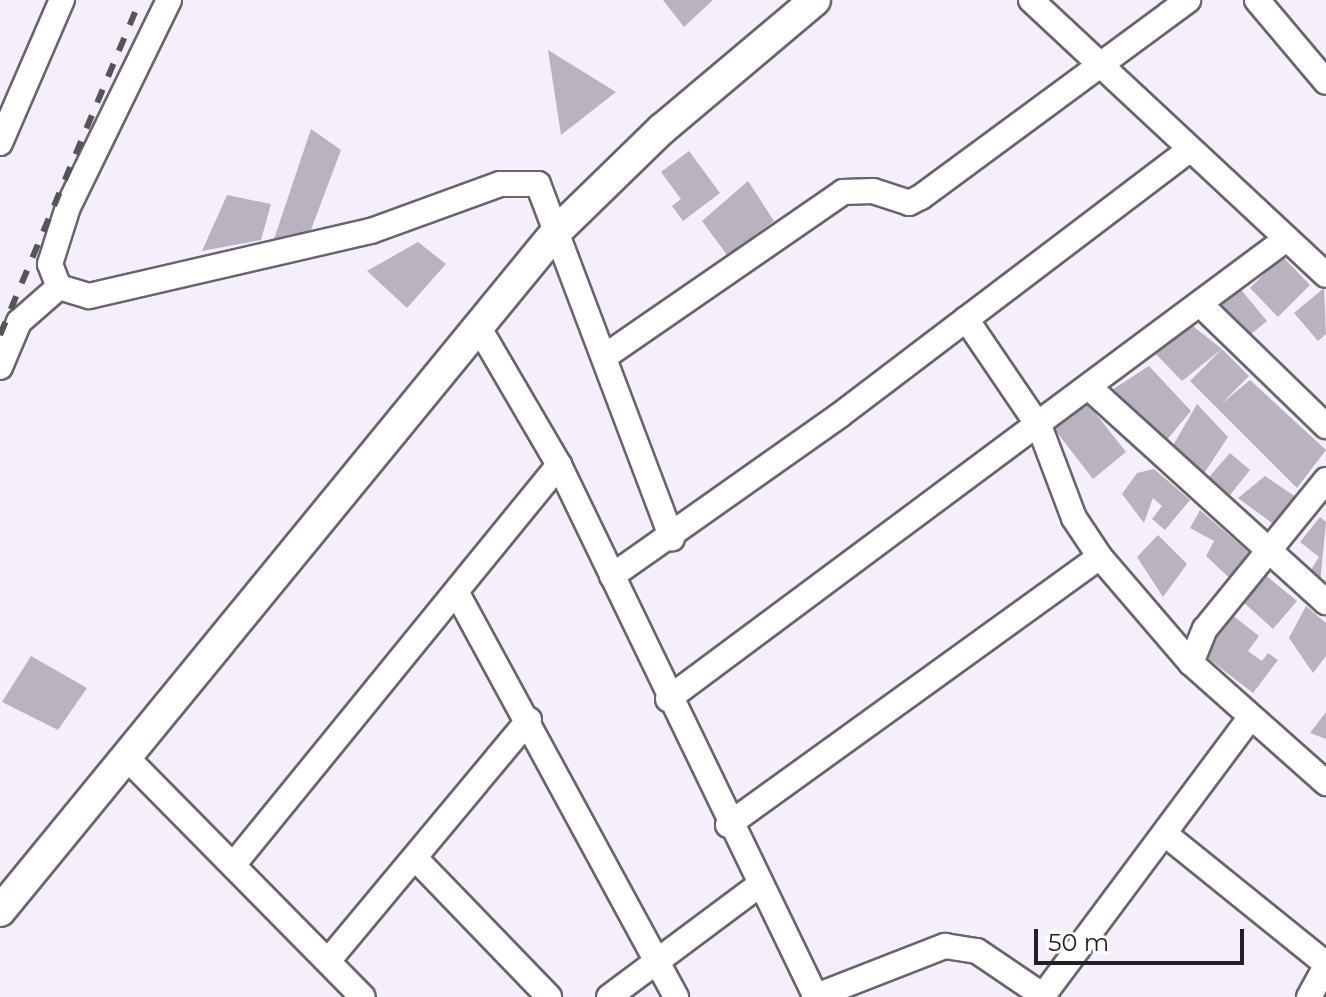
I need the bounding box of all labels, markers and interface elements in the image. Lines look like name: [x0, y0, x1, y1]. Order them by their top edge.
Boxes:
scale bar: [1038, 913, 1248, 963]
text: 50 m: [1048, 928, 1109, 957]

